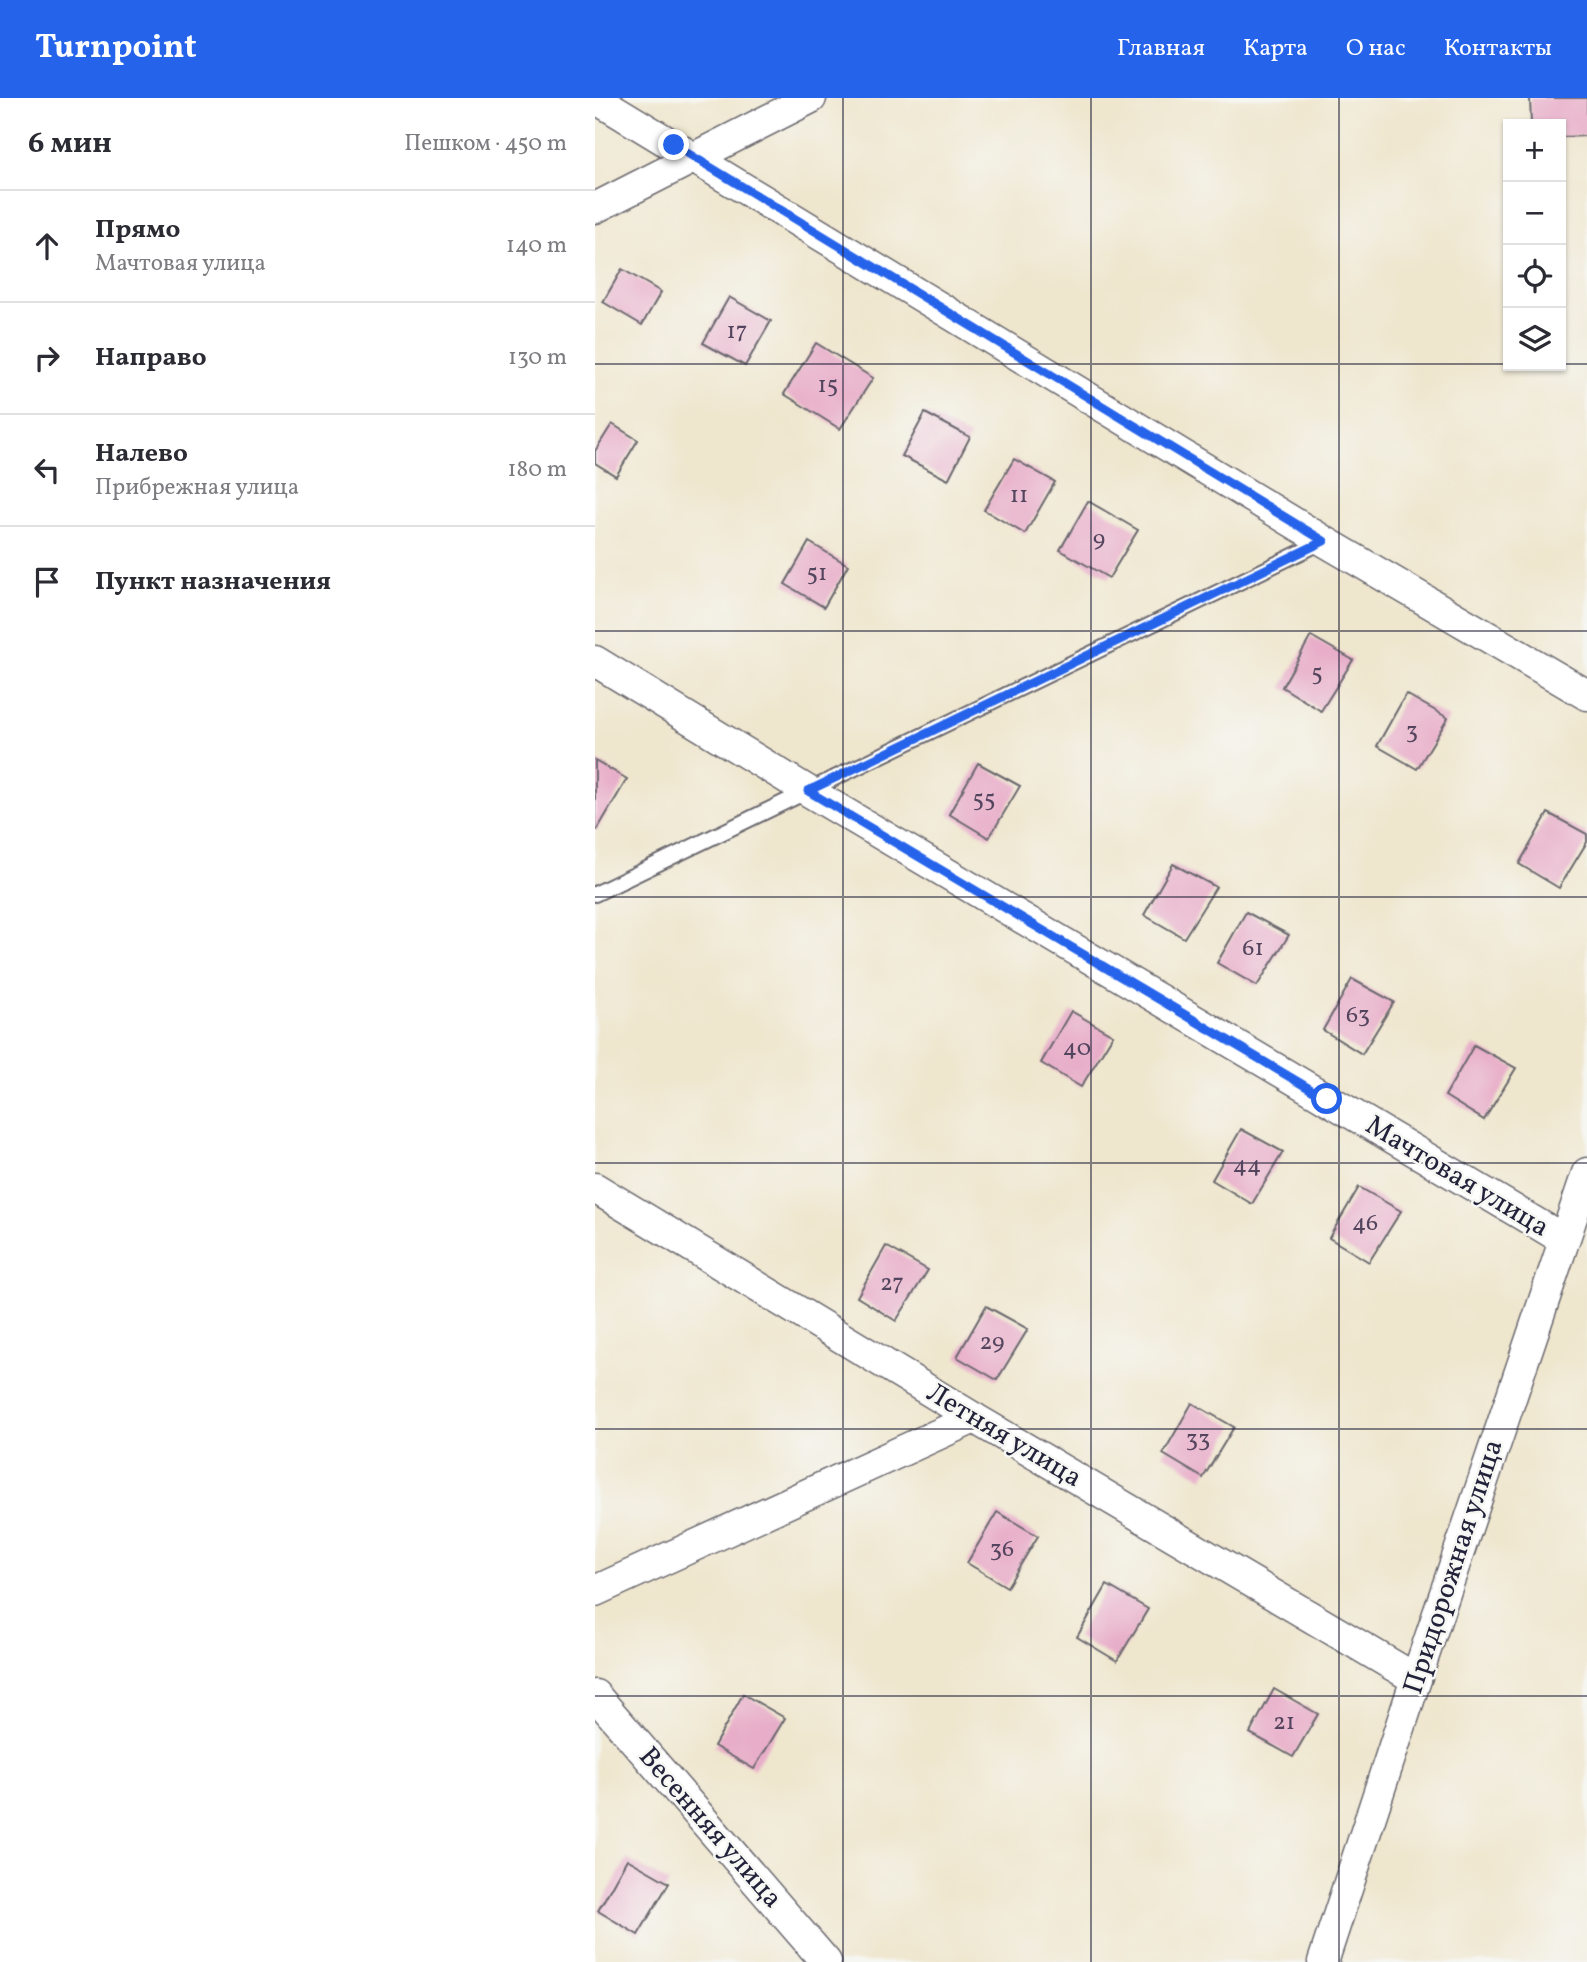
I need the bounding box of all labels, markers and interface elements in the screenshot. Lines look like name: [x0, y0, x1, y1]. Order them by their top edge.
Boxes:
text: Turnpoint: [35, 26, 197, 72]
text: Главная: [1117, 32, 1205, 66]
text: Карта: [1243, 32, 1308, 66]
text: О нас: [1346, 32, 1406, 66]
text: Контакты: [1444, 32, 1552, 66]
map controls: [1503, 119, 1566, 371]
button: +: [1503, 119, 1566, 182]
text: 6 мин: [28, 123, 112, 165]
text: Пешком · 450 m: [404, 128, 567, 160]
route end: [658, 129, 689, 160]
button: −: [1503, 182, 1566, 245]
text: Прямо: [95, 212, 180, 248]
icon: ahead: [28, 227, 66, 265]
text: 140 m: [506, 230, 567, 262]
button: locate: [1503, 245, 1566, 308]
text: Мачтовая улица: [95, 248, 266, 280]
button: layers: [1503, 308, 1566, 371]
house number: 17: [727, 315, 747, 349]
icon: right: [28, 339, 66, 377]
text: Направо: [95, 340, 207, 376]
text: 130 m: [508, 342, 567, 374]
house number: 15: [818, 369, 838, 403]
text: Налево: [95, 436, 188, 472]
icon: left: [28, 451, 66, 489]
text: 180 m: [508, 454, 567, 486]
text: Прибрежная улица: [95, 472, 299, 504]
house number: 11: [1010, 479, 1028, 513]
house number: 9: [1093, 523, 1105, 557]
house number: 51: [807, 557, 827, 591]
icon: arrive: [28, 563, 66, 601]
text: Пункт назначения: [95, 564, 331, 600]
house number: 5: [1311, 657, 1323, 691]
house number: 3: [1406, 715, 1418, 749]
house number: 55: [972, 783, 996, 817]
house number: 61: [1242, 932, 1264, 966]
house number: 63: [1346, 999, 1370, 1033]
house number: 40: [1063, 1032, 1091, 1066]
route start: [1311, 1083, 1342, 1114]
street label: Мачтовая улица: [1358, 1107, 1556, 1247]
house number: 44: [1233, 1149, 1261, 1183]
house number: 46: [1352, 1207, 1378, 1241]
house number: 27: [880, 1267, 904, 1301]
house number: 29: [979, 1326, 1005, 1360]
street label: Летняя улица: [919, 1374, 1089, 1498]
house number: 33: [1186, 1423, 1210, 1457]
street label: Придорожная улица: [1394, 1435, 1514, 1699]
house number: 36: [990, 1533, 1014, 1567]
house number: 21: [1273, 1706, 1295, 1740]
street label: Весенняя улица: [629, 1739, 791, 1917]

